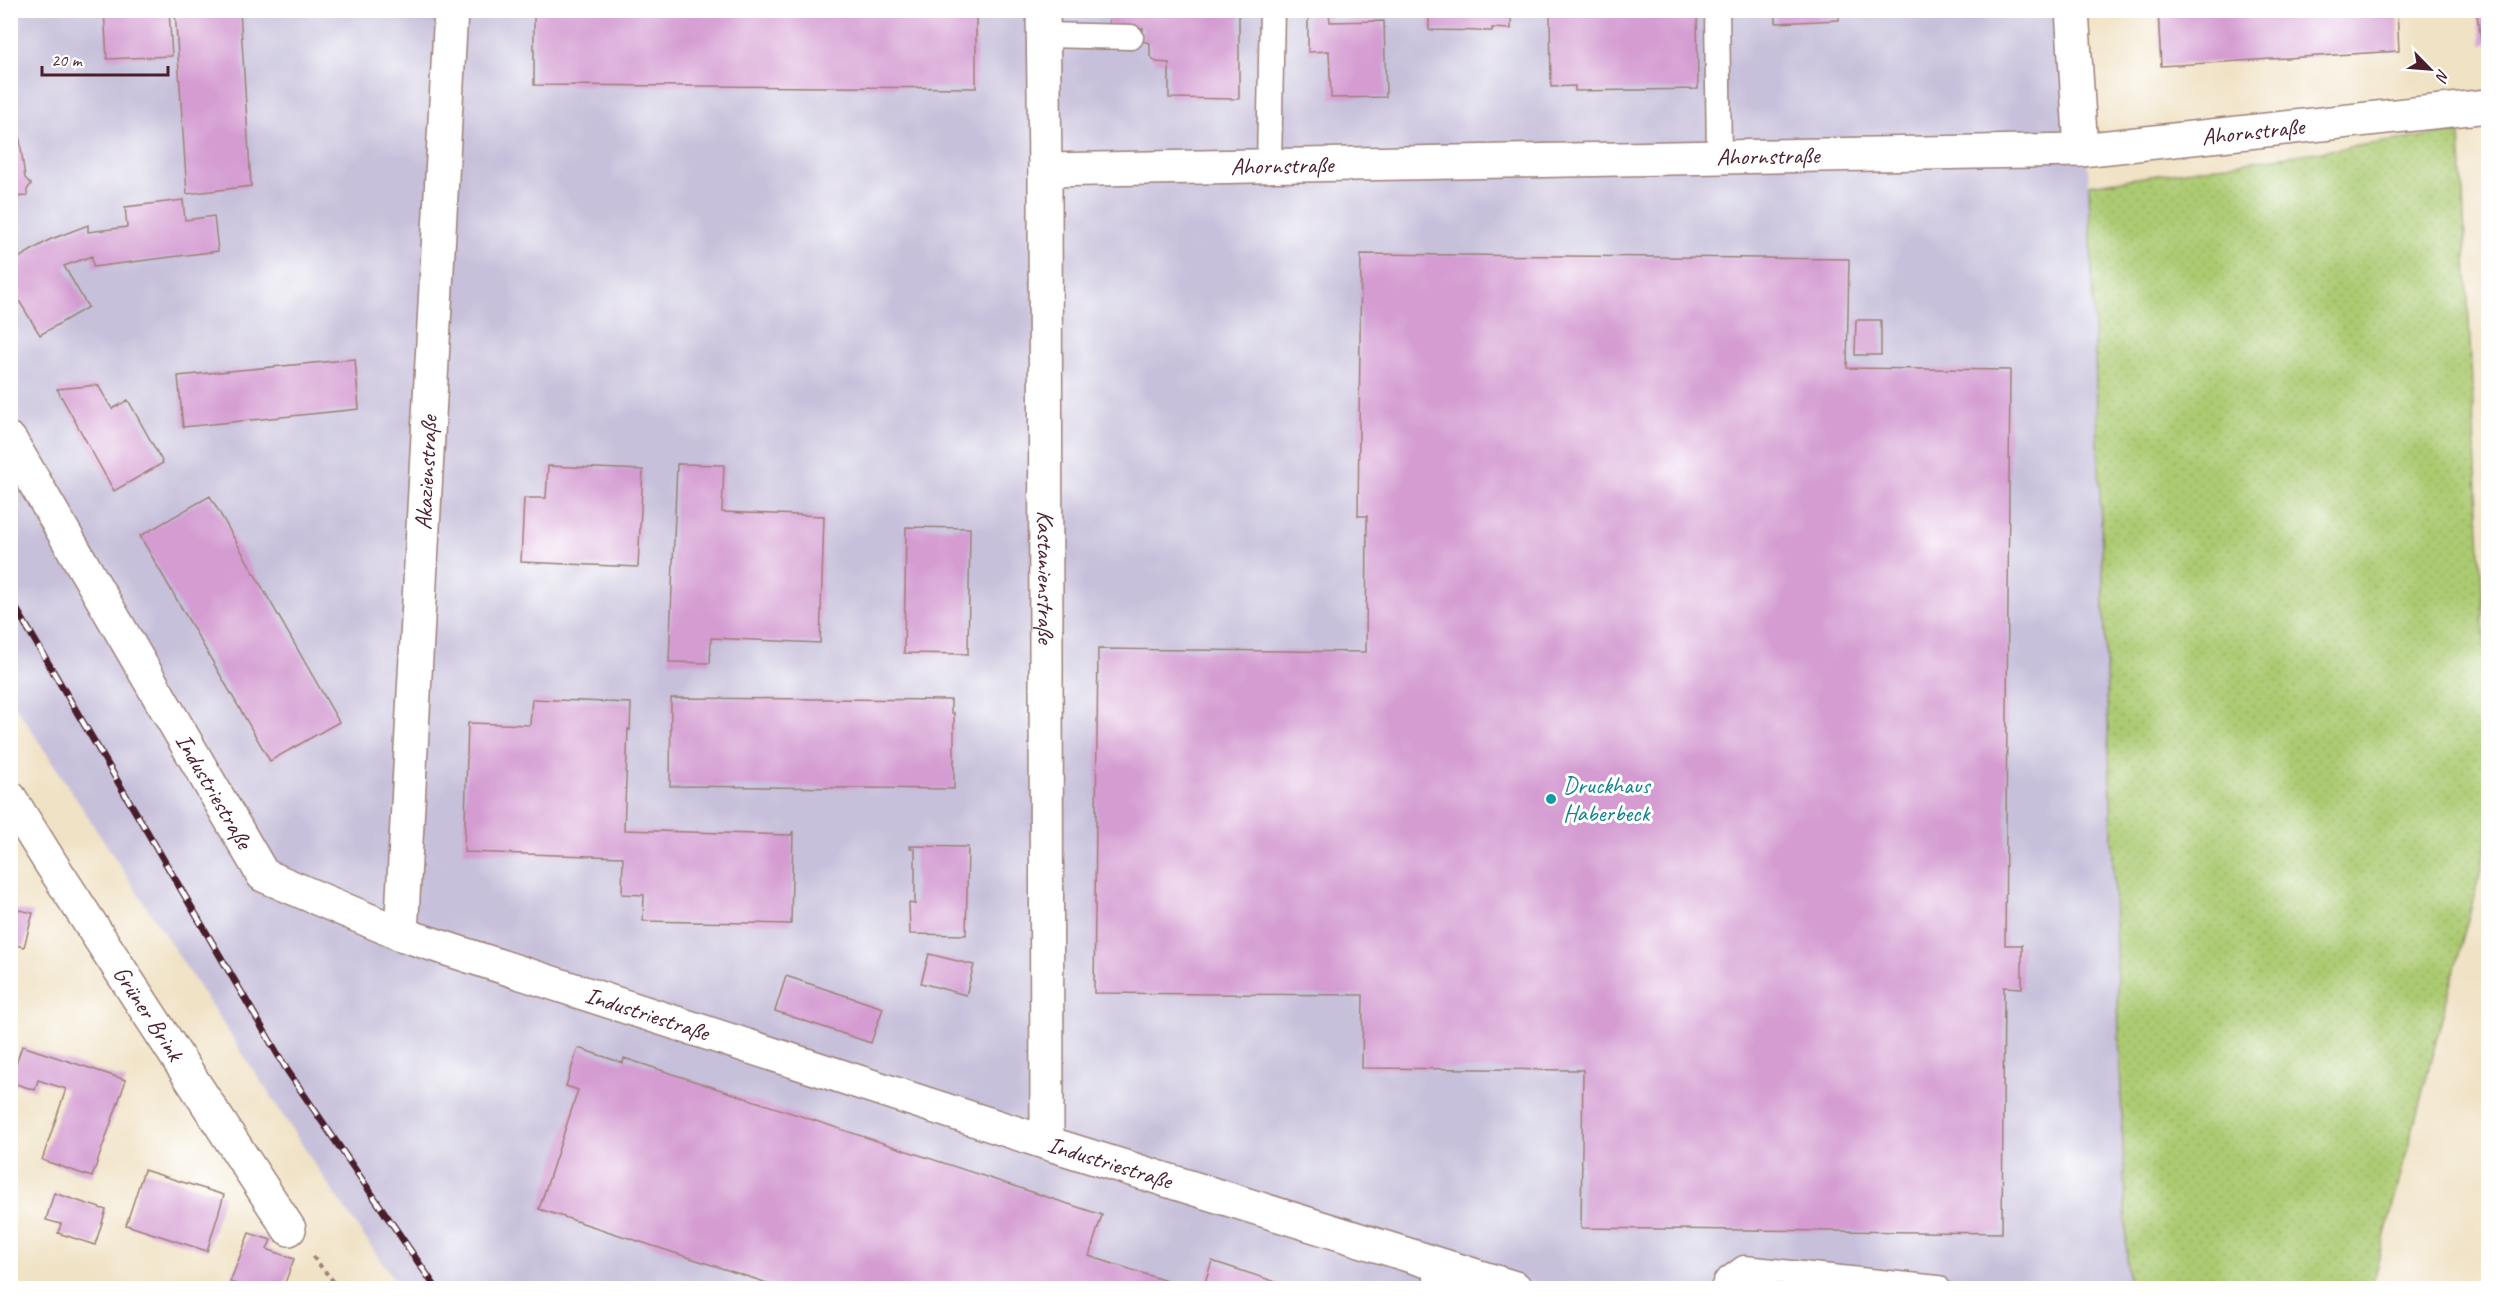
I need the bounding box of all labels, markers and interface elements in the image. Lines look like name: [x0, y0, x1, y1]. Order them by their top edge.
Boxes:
scale bar: [42, 39, 168, 77]
north arrow: [2400, 39, 2460, 99]
text: 20 m: [51, 49, 84, 71]
text: N: [2430, 66, 2454, 86]
street label: Ahornstraße: [2200, 111, 2308, 152]
street label: Ahornstraße: [1716, 140, 1822, 172]
street label: Ahornstraße: [1230, 149, 1336, 181]
street label: Akazienstraße: [408, 412, 444, 531]
street label: Kastanienstraße: [1031, 510, 1061, 646]
street label: Industriestraße: [169, 728, 260, 856]
place label: Druckhaus Haberbeck: [1563, 770, 1652, 828]
marker: Druckhaus Haberbeck: [1544, 792, 1558, 806]
street label: Grüner Brink: [107, 960, 192, 1068]
street label: Industriestraße: [581, 980, 715, 1048]
street label: Industriestraße: [1044, 1129, 1178, 1196]

